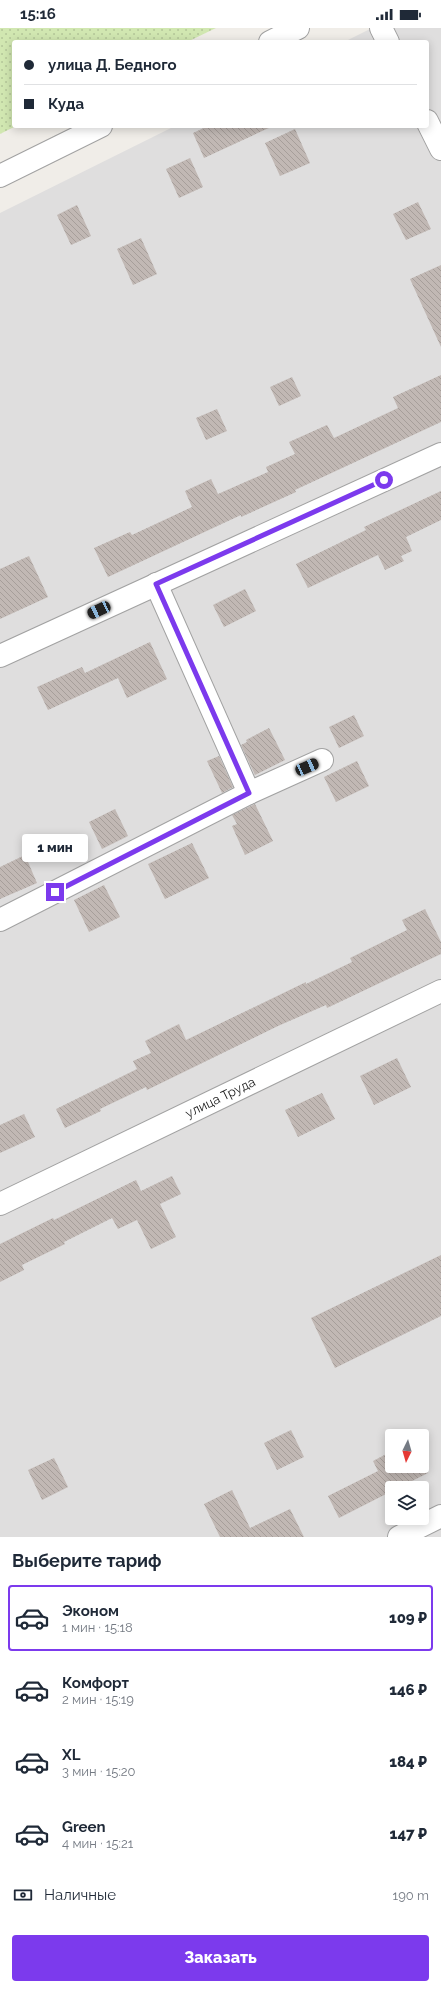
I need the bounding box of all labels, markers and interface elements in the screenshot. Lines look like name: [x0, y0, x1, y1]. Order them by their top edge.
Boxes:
text: 15:16: [20, 5, 56, 23]
text: улица Д. Бедного: [48, 56, 177, 74]
text: Куда: [48, 95, 84, 113]
route start: [375, 471, 393, 489]
car: [86, 599, 112, 621]
car: [294, 757, 320, 777]
callout: 1 мин: [22, 834, 88, 862]
text: 1 мин: [37, 840, 73, 855]
route end: [46, 883, 64, 901]
street label: улица Труда: [183, 1074, 258, 1121]
north arrow: [385, 1429, 429, 1473]
map controls: [385, 1429, 429, 1525]
button: layers: [385, 1481, 429, 1525]
text: Выберите тариф: [12, 1550, 162, 1571]
icon: car: [14, 1600, 50, 1636]
text: Эконом: [62, 1602, 119, 1620]
text: 109 ₽: [389, 1609, 427, 1627]
text: 1 мин · 15:18: [62, 1620, 133, 1635]
icon: car: [14, 1672, 50, 1708]
text: Комфорт: [62, 1674, 129, 1692]
text: 146 ₽: [389, 1681, 427, 1699]
text: 2 мин · 15:19: [62, 1692, 134, 1707]
icon: car: [14, 1744, 50, 1780]
text: XL: [62, 1746, 80, 1764]
text: 184 ₽: [389, 1753, 427, 1771]
text: 3 мин · 15:20: [62, 1764, 136, 1779]
icon: car: [14, 1816, 50, 1852]
text: Green: [62, 1818, 106, 1836]
text: 147 ₽: [390, 1825, 427, 1843]
text: 4 мин · 15:21: [62, 1836, 133, 1851]
icon: cash: [12, 1884, 34, 1906]
text: Наличные: [44, 1886, 116, 1904]
text: 190 m: [393, 1888, 429, 1903]
button: Заказать: [12, 1935, 429, 1981]

